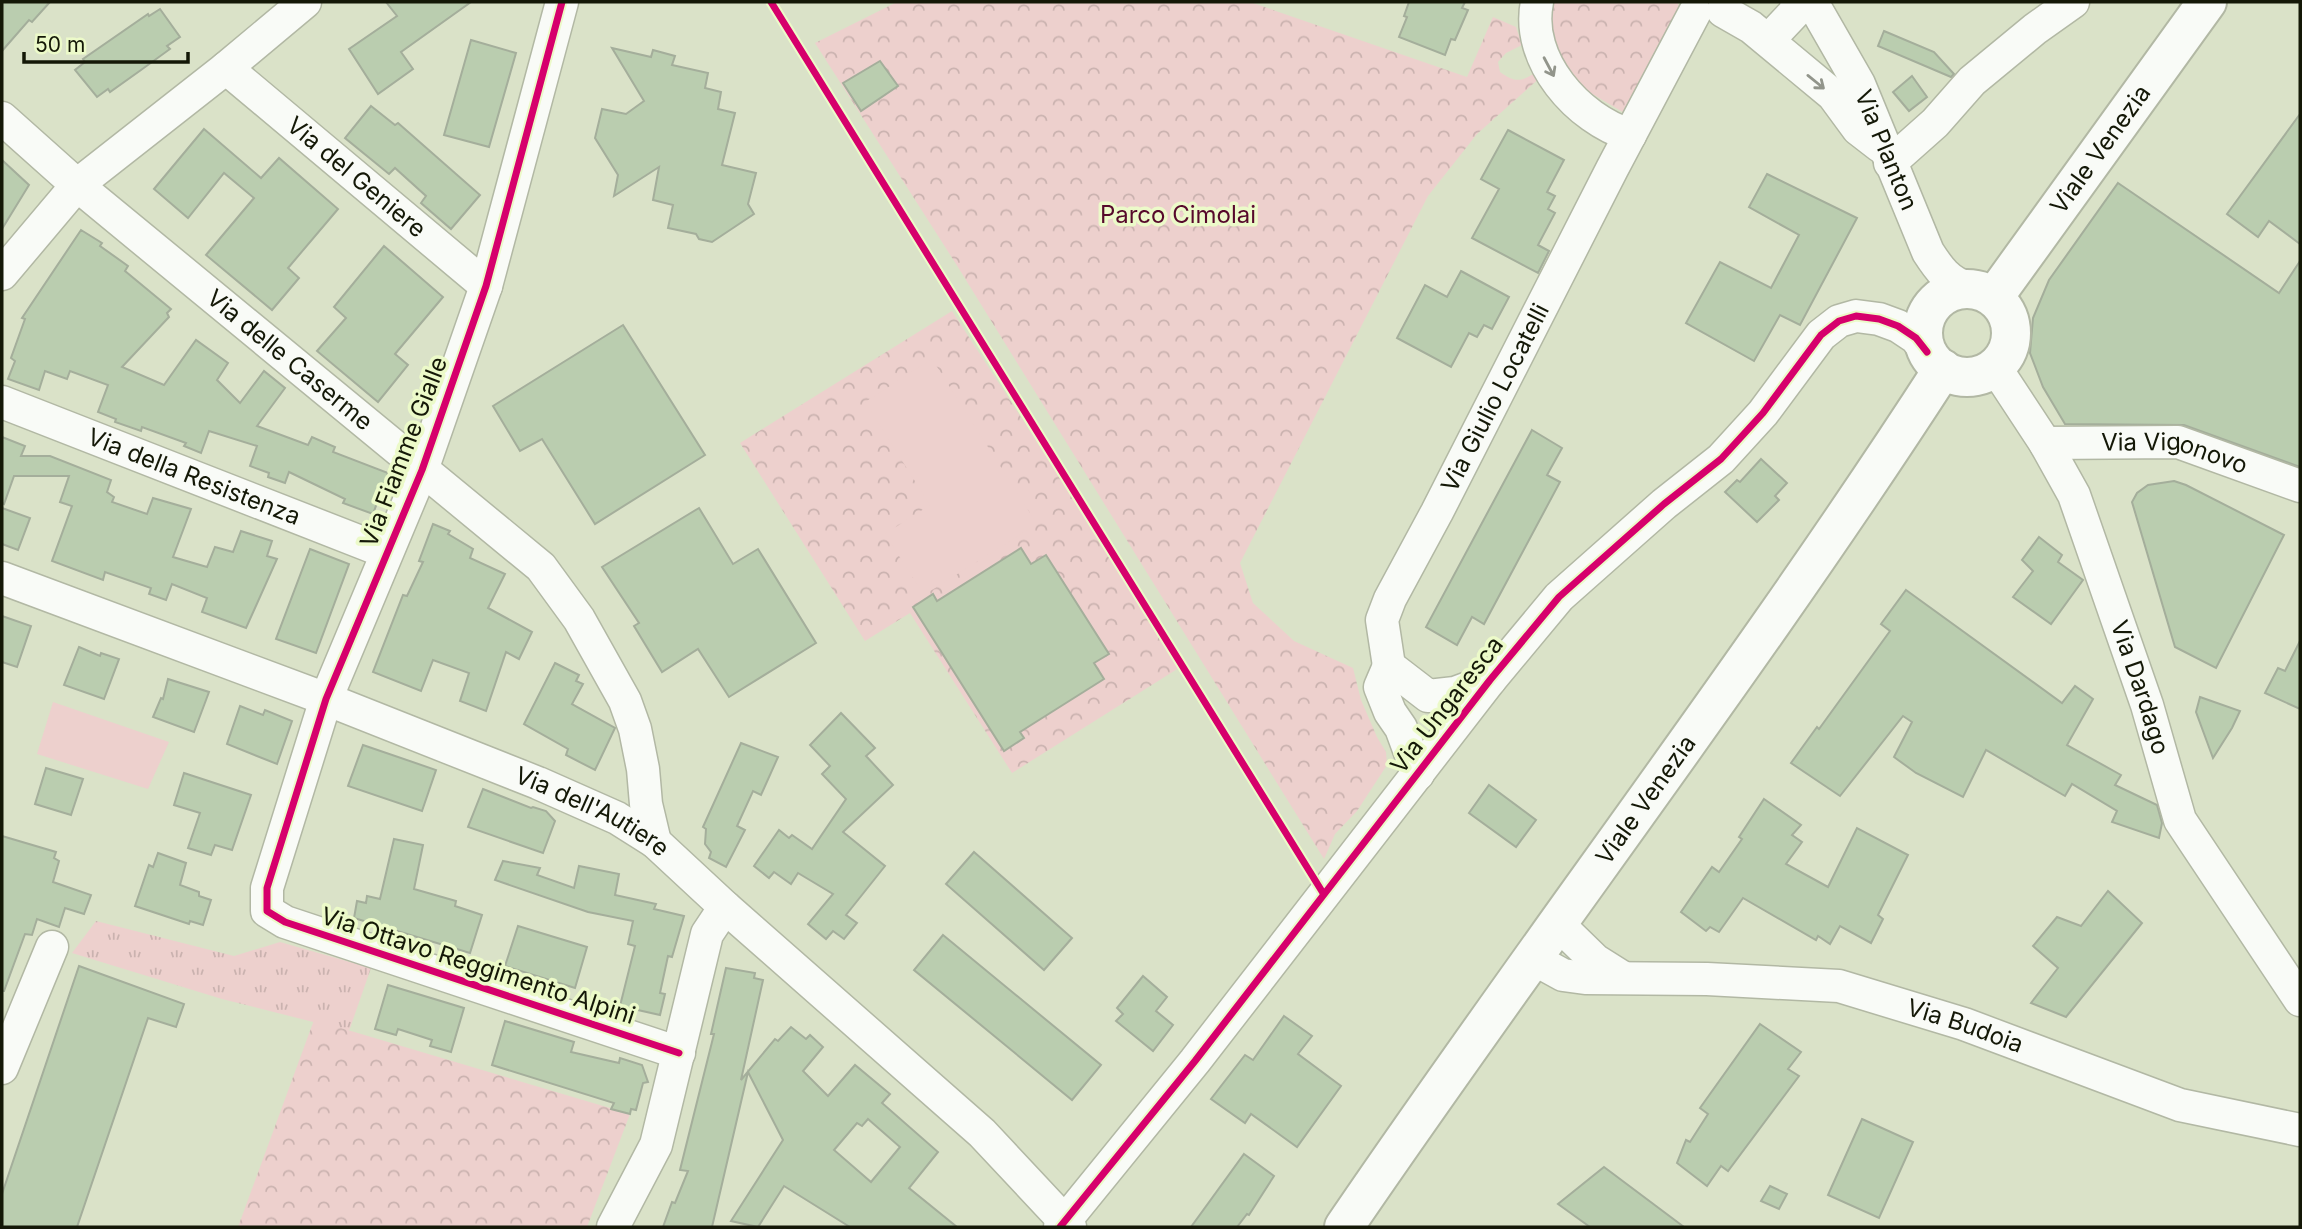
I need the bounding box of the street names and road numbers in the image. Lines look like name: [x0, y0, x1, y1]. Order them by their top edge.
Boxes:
street label: Viale Venezia: [2044, 79, 2156, 219]
street label: Via Planton: [1849, 85, 1924, 214]
street label: Via del Geniere: [281, 110, 432, 243]
street label: Via delle Caserme: [201, 283, 379, 436]
street label: Via Giulio Locatelli: [1435, 299, 1555, 497]
street label: Via Fiamme Gialle: [354, 352, 453, 551]
street label: Via della Resistenza: [84, 422, 305, 531]
street label: Via Vigonovo: [2101, 427, 2252, 480]
street label: Via Dardago: [2105, 616, 2175, 758]
street label: Via Ungaresca: [1384, 631, 1509, 779]
street label: Viale Venezia: [1589, 729, 1702, 870]
street label: Via dell'Autiere: [511, 760, 676, 862]
street label: Via Ottavo Reggimento Alpini: [317, 901, 639, 1030]
street label: Via Budoia: [1904, 993, 2027, 1059]

